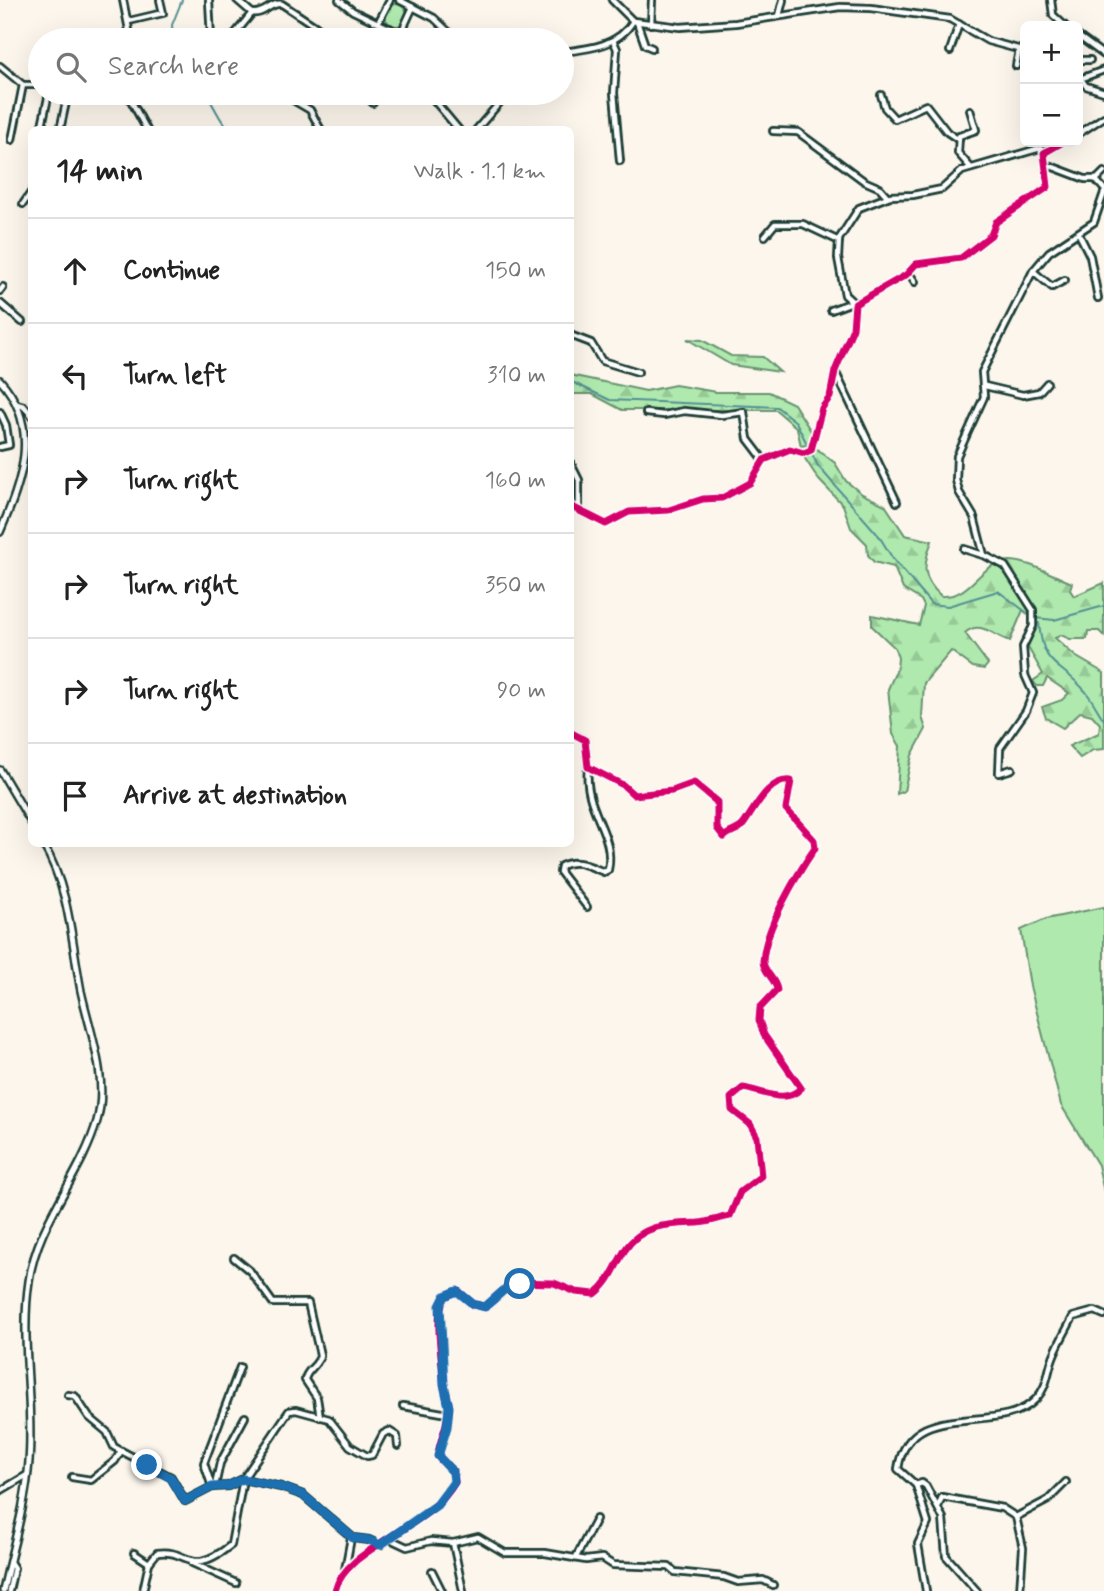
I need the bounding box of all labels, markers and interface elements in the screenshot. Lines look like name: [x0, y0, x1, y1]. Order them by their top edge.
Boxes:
map controls: [1020, 21, 1083, 147]
button: +: [1020, 21, 1083, 84]
search box: [28, 28, 574, 105]
icon: search: [52, 48, 90, 86]
text: Search here: [108, 50, 239, 84]
button: −: [1020, 84, 1083, 147]
text: 14 min: [56, 152, 143, 191]
text: Walk · 1.1 km: [413, 157, 546, 187]
icon: ahead: [56, 252, 94, 290]
text: Continue: [123, 254, 220, 288]
text: 150 m: [485, 256, 546, 286]
icon: left: [56, 357, 94, 395]
text: Turn left: [123, 359, 227, 393]
text: 310 m: [487, 361, 546, 391]
icon: right: [56, 462, 94, 500]
text: Turn right: [123, 464, 239, 498]
text: 160 m: [485, 466, 546, 496]
icon: right: [56, 567, 94, 605]
text: Turn right: [123, 569, 239, 603]
text: 350 m: [485, 571, 546, 601]
icon: right: [56, 672, 94, 710]
text: Turn right: [123, 674, 239, 708]
text: 90 m: [497, 676, 546, 706]
icon: arrive: [56, 777, 94, 815]
text: Arrive at destination: [123, 779, 347, 813]
route start: [504, 1268, 535, 1299]
route end: [131, 1449, 162, 1480]

